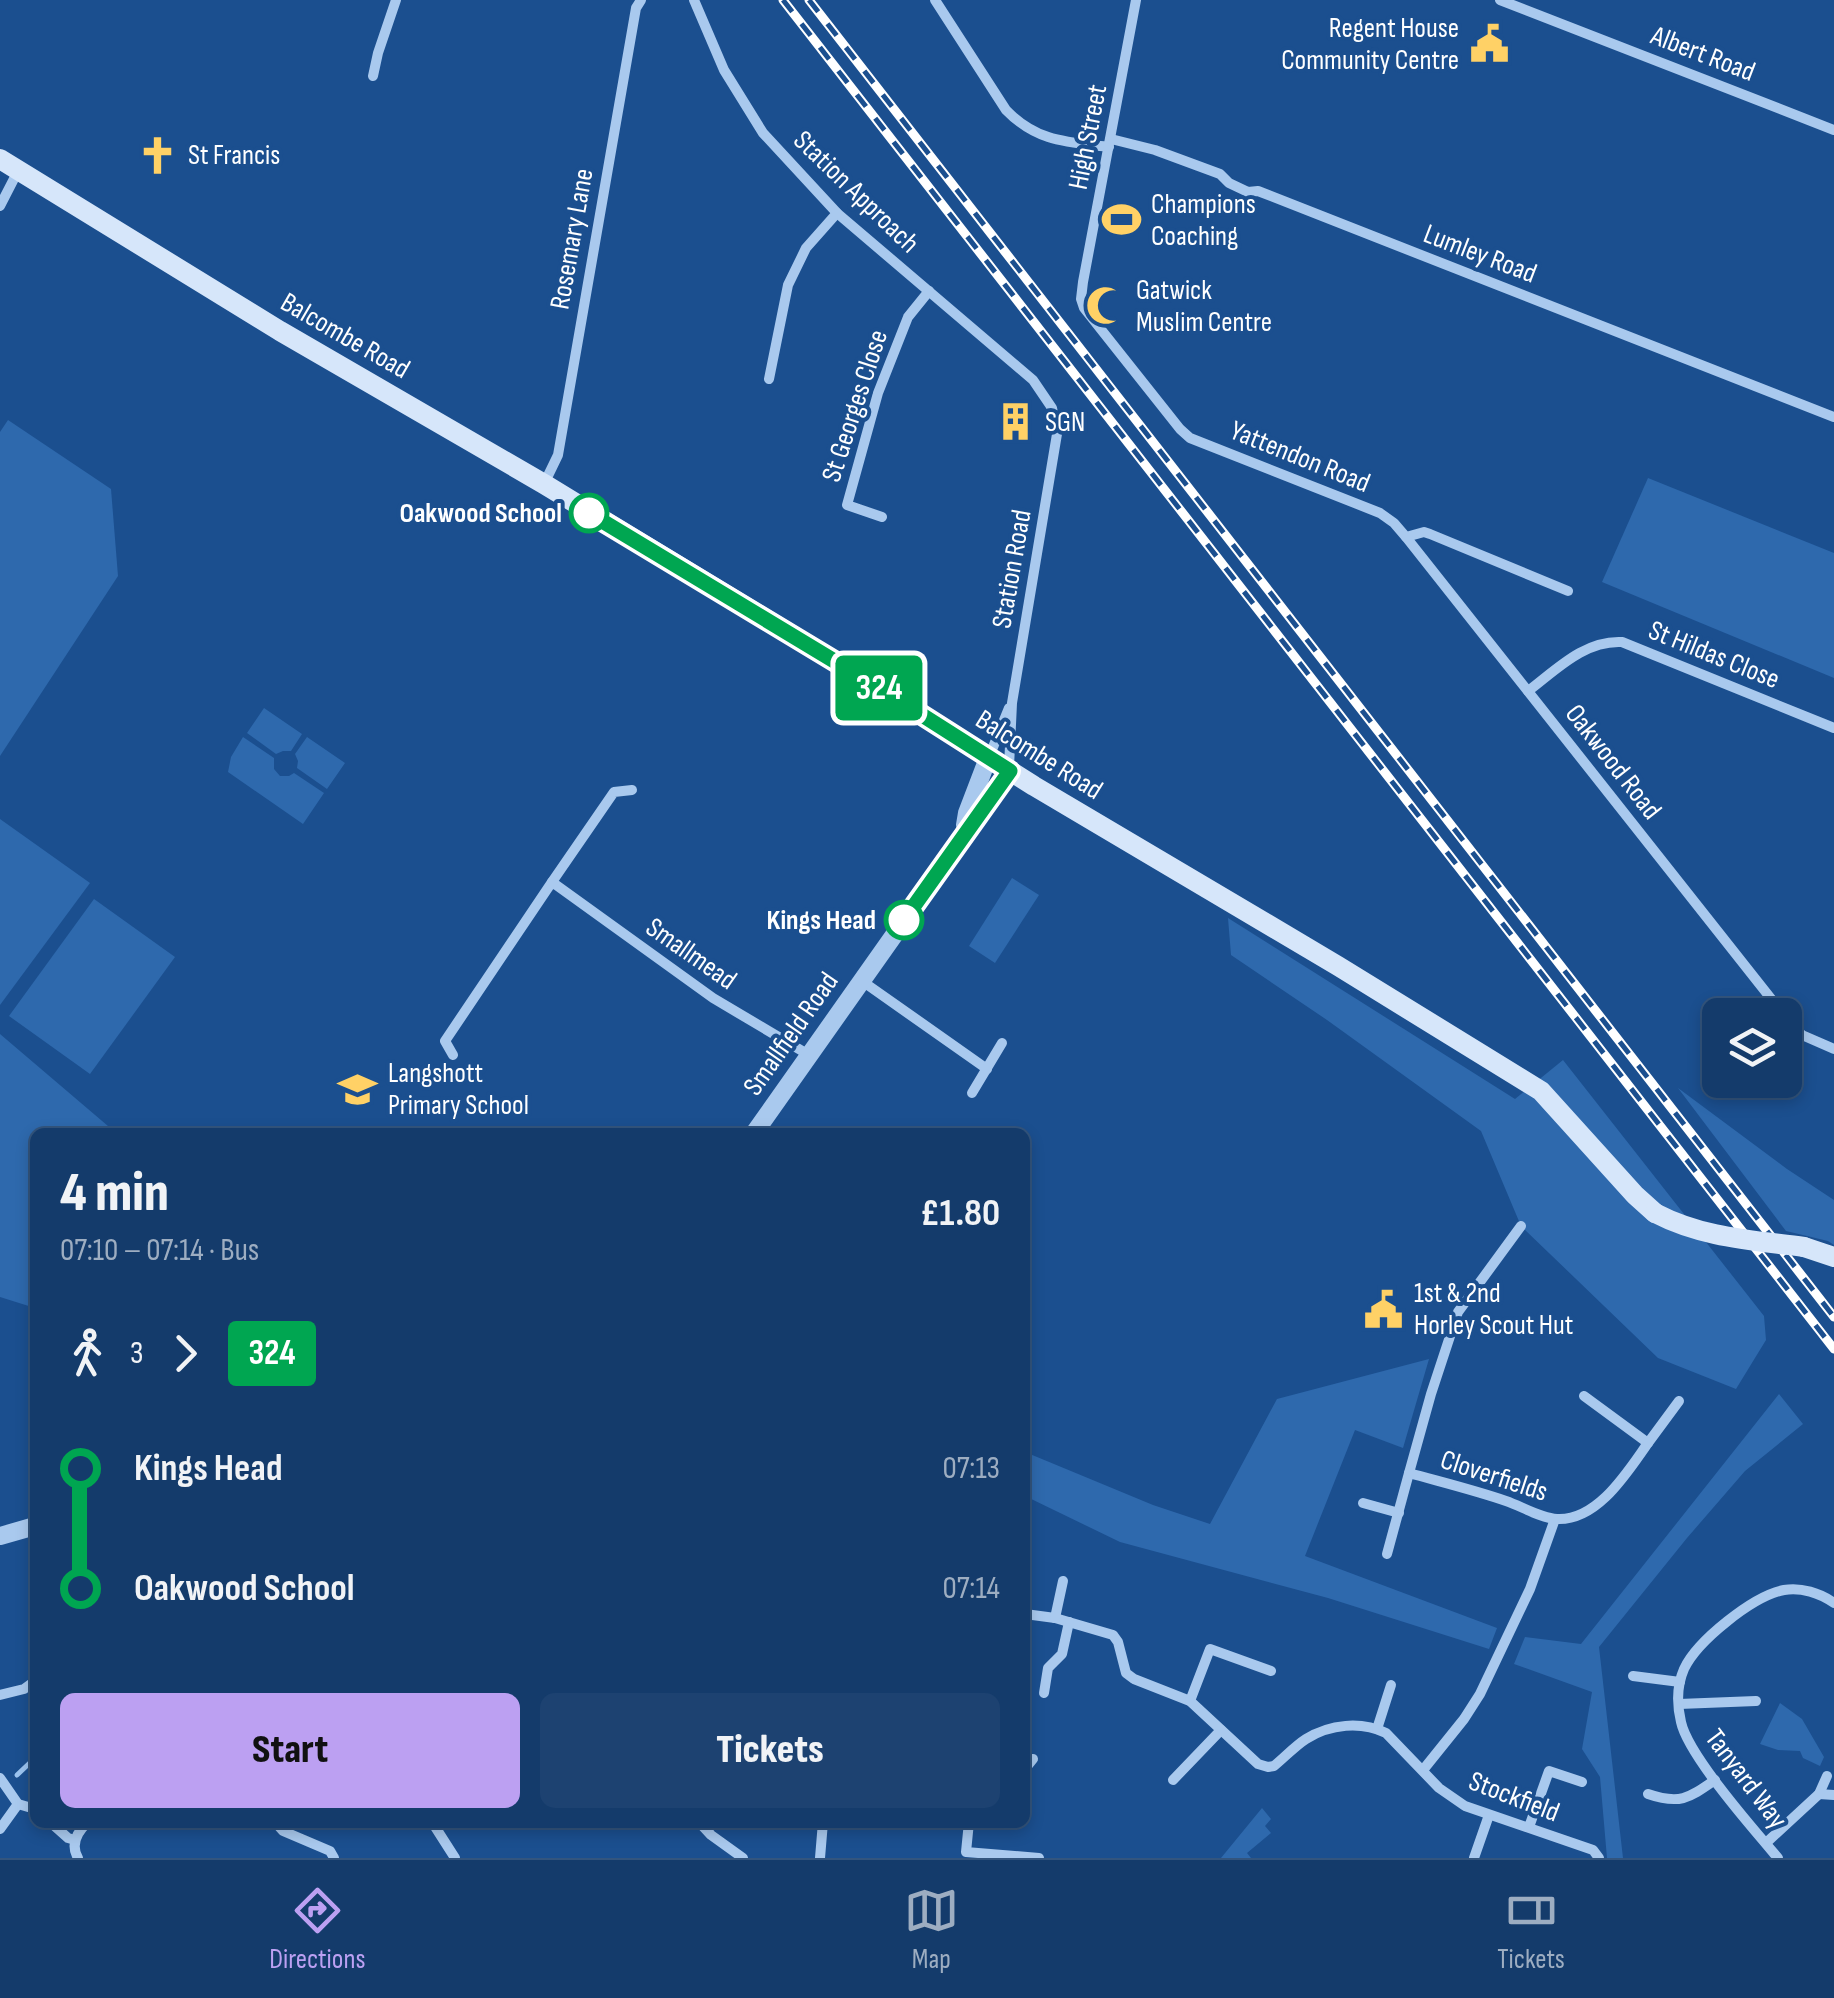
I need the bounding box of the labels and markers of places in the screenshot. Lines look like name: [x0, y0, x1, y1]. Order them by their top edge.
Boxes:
place label: Regent House Community Centre: [1281, 12, 1459, 77]
public building icon: Regent House Community Centre: [1468, 23, 1510, 65]
church icon: St Francis: [137, 134, 179, 176]
place label: St Francis: [188, 139, 280, 172]
place label: Champions Coaching: [1151, 188, 1256, 253]
sports icon: Champions Coaching: [1100, 199, 1142, 241]
place label: Gatwick Muslim Centre: [1136, 274, 1272, 339]
mosque icon: Gatwick Muslim Centre: [1085, 285, 1127, 327]
building icon: SGN: [994, 401, 1036, 443]
place label: SGN: [1045, 406, 1085, 439]
marker: Oakwood School: [570, 494, 608, 532]
place label: Oakwood School: [400, 497, 562, 530]
marker: Kings Head: [885, 901, 923, 939]
place label: Kings Head: [767, 904, 876, 937]
place label: Langshott Primary School: [388, 1057, 529, 1122]
school or university icon: Langshott Primary School: [337, 1068, 379, 1110]
place label: 1st & 2nd Horley Scout Hut: [1414, 1277, 1573, 1342]
public building icon: 1st & 2nd Horley Scout Hut: [1363, 1288, 1405, 1330]

